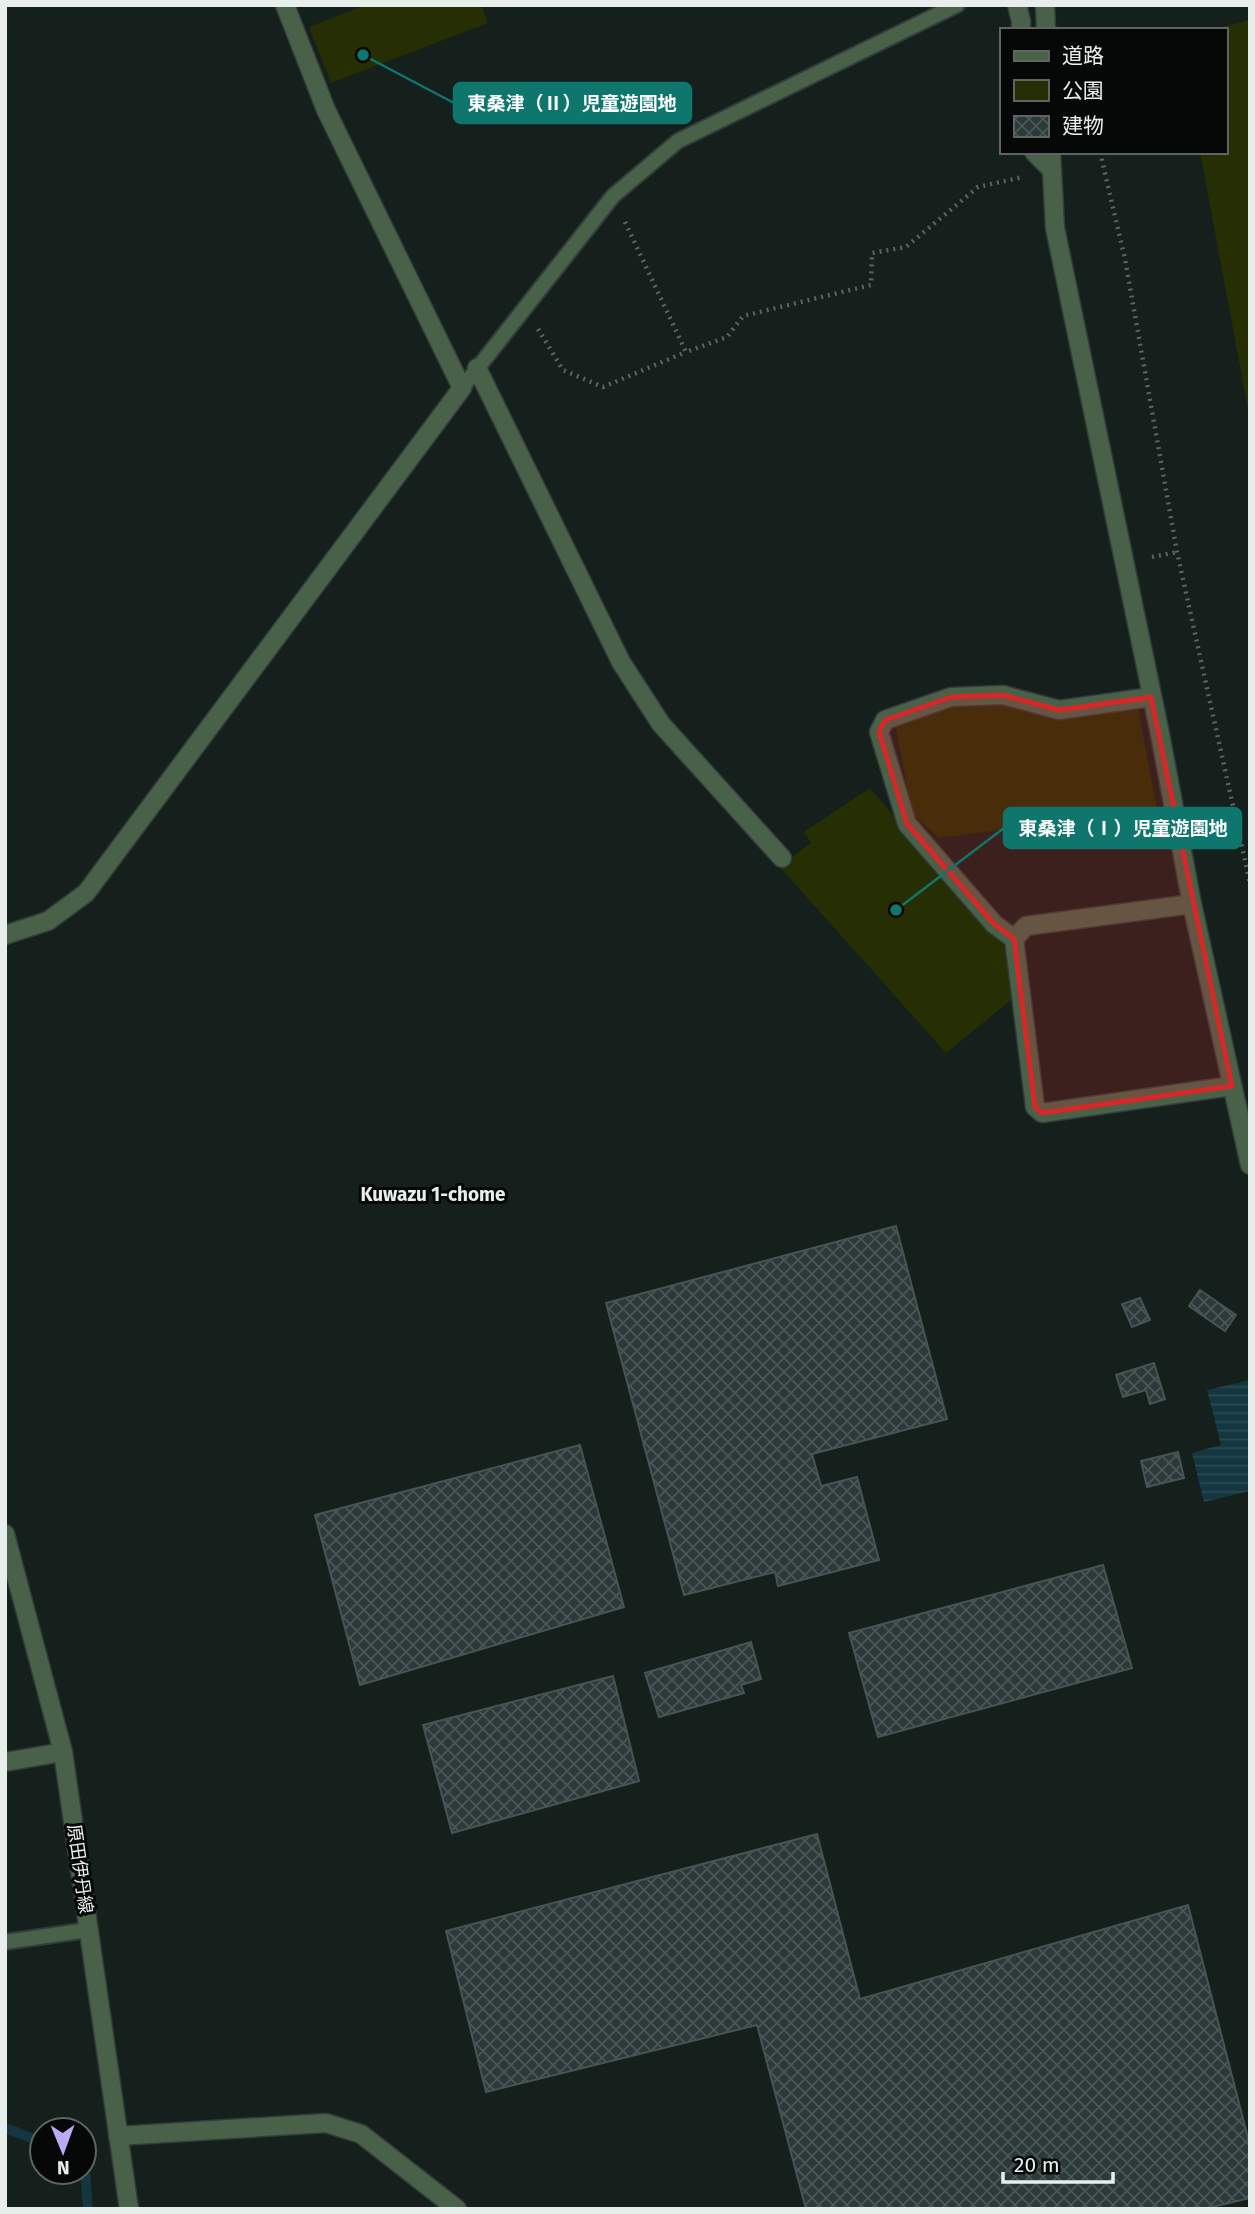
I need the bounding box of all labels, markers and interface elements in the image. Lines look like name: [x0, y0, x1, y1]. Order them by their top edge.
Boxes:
legend: [1000, 28, 1227, 154]
text: 道路: [1062, 43, 1104, 69]
text: 公園: [1062, 78, 1104, 104]
callout: 東桑津（Ⅱ）児童遊園地: [454, 83, 691, 123]
text: 東桑津（Ⅱ）児童遊園地: [467, 92, 677, 115]
text: 建物: [1062, 113, 1104, 139]
callout: 東桑津（Ⅰ）児童遊園地: [1004, 808, 1241, 848]
text: 東桑津（Ⅰ）児童遊園地: [1018, 817, 1228, 840]
district label: Kuwazu 1-chome: [360, 1183, 506, 1206]
street label: 原田伊丹線: [63, 1823, 97, 1915]
north arrow: [28, 2116, 98, 2186]
scale bar: [1003, 2140, 1113, 2184]
text: 20 m: [1014, 2152, 1060, 2178]
text: N: [57, 2156, 70, 2179]

